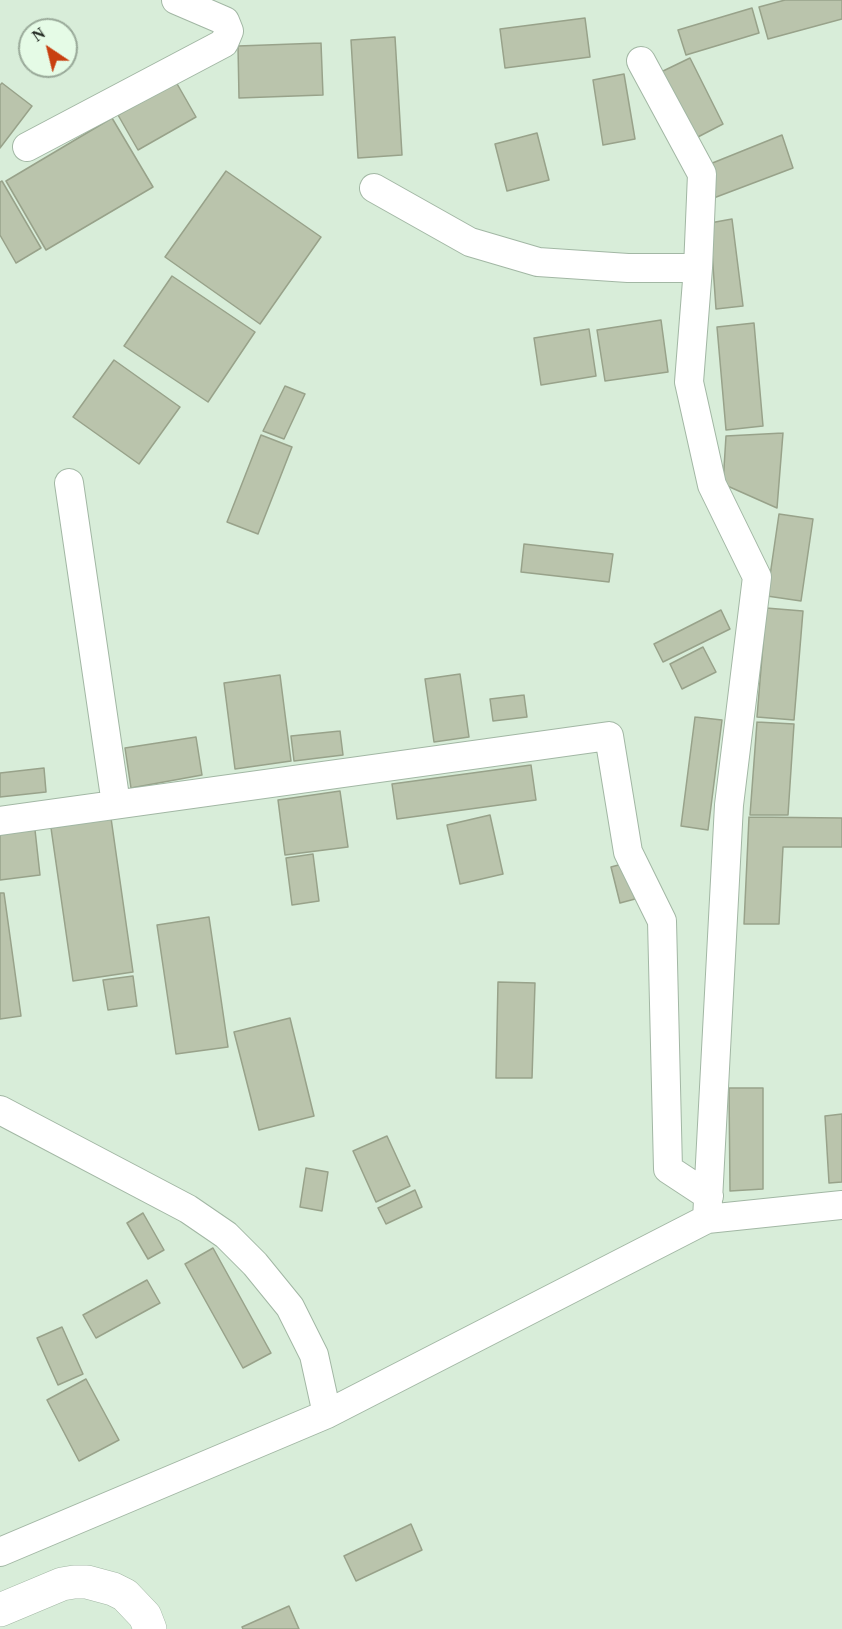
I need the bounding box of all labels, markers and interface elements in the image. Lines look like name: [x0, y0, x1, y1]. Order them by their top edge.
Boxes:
north arrow: [18, 18, 78, 78]
text: N: [29, 24, 48, 45]

